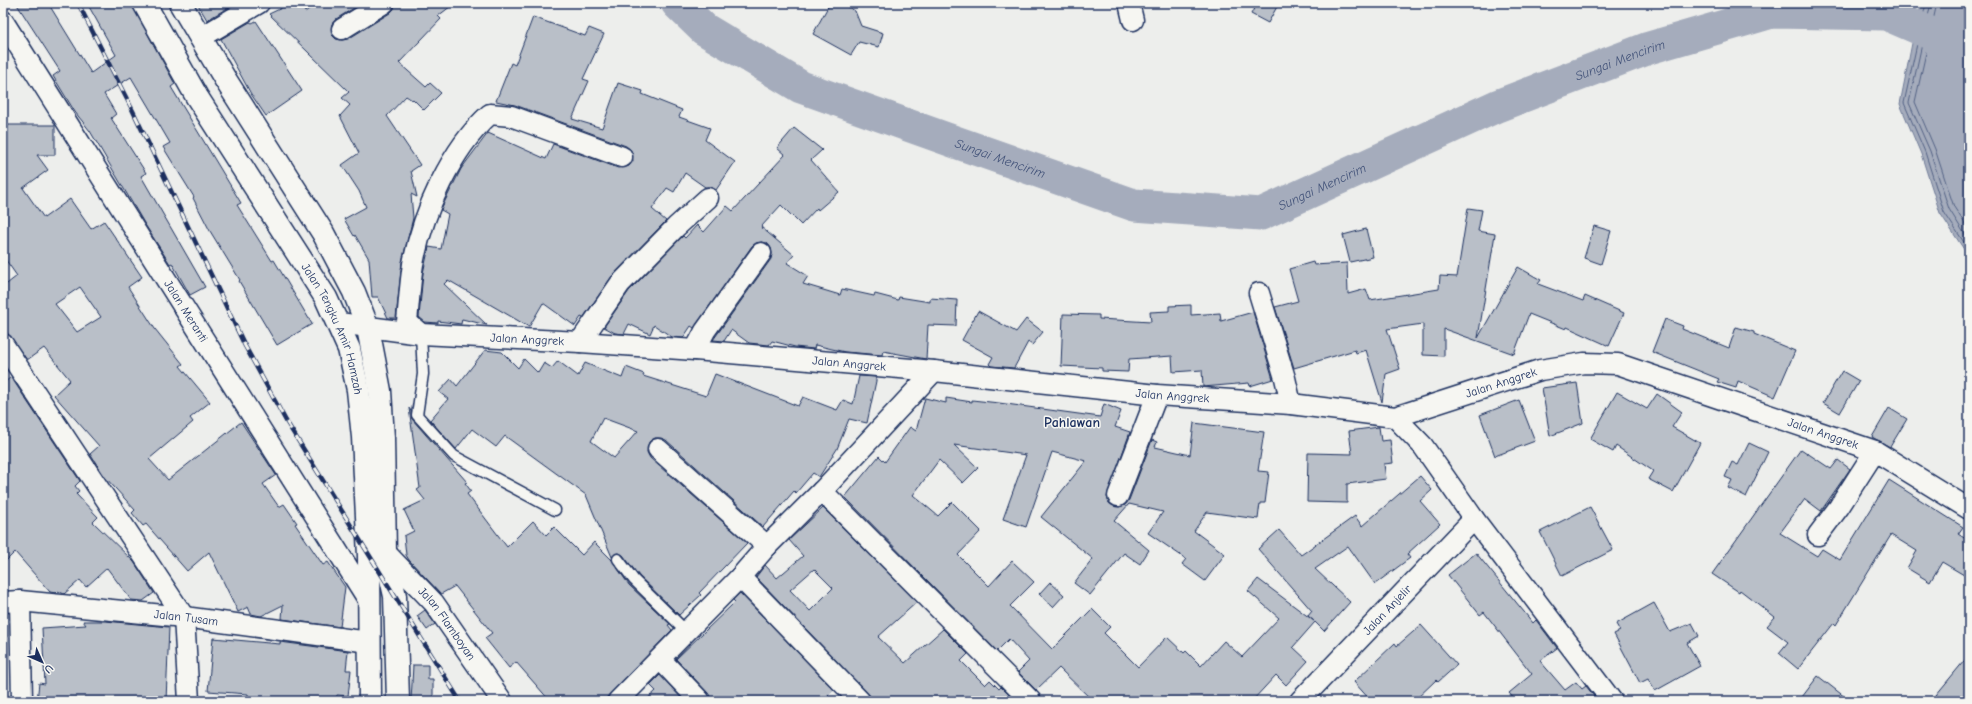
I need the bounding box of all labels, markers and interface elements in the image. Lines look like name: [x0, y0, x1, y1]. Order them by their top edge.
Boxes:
water label: Sungai Mencirim: [1573, 37, 1667, 84]
water label: Sungai Mencirim: [953, 135, 1048, 181]
water label: Sungai Mencirim: [1276, 160, 1368, 213]
street label: Jalan Tengku Amir Hamzah: [299, 261, 365, 395]
street label: Jalan Meranti: [161, 277, 211, 345]
street label: Jalan Anggrek: [490, 330, 565, 348]
street label: Jalan Anggrek: [812, 353, 887, 374]
street label: Jalan Anggrek: [1464, 365, 1539, 401]
street label: Jalan Anggrek: [1135, 386, 1210, 406]
district label: Pahlawan: [1044, 414, 1100, 431]
street label: Jalan Anggrek: [1786, 415, 1860, 452]
street label: Jalan Anjelir: [1360, 582, 1414, 638]
street label: Jalan Flamboyan: [415, 584, 479, 663]
street label: Jalan Tusam: [153, 607, 219, 629]
north arrow: [22, 642, 62, 682]
text: U: [42, 662, 56, 676]

